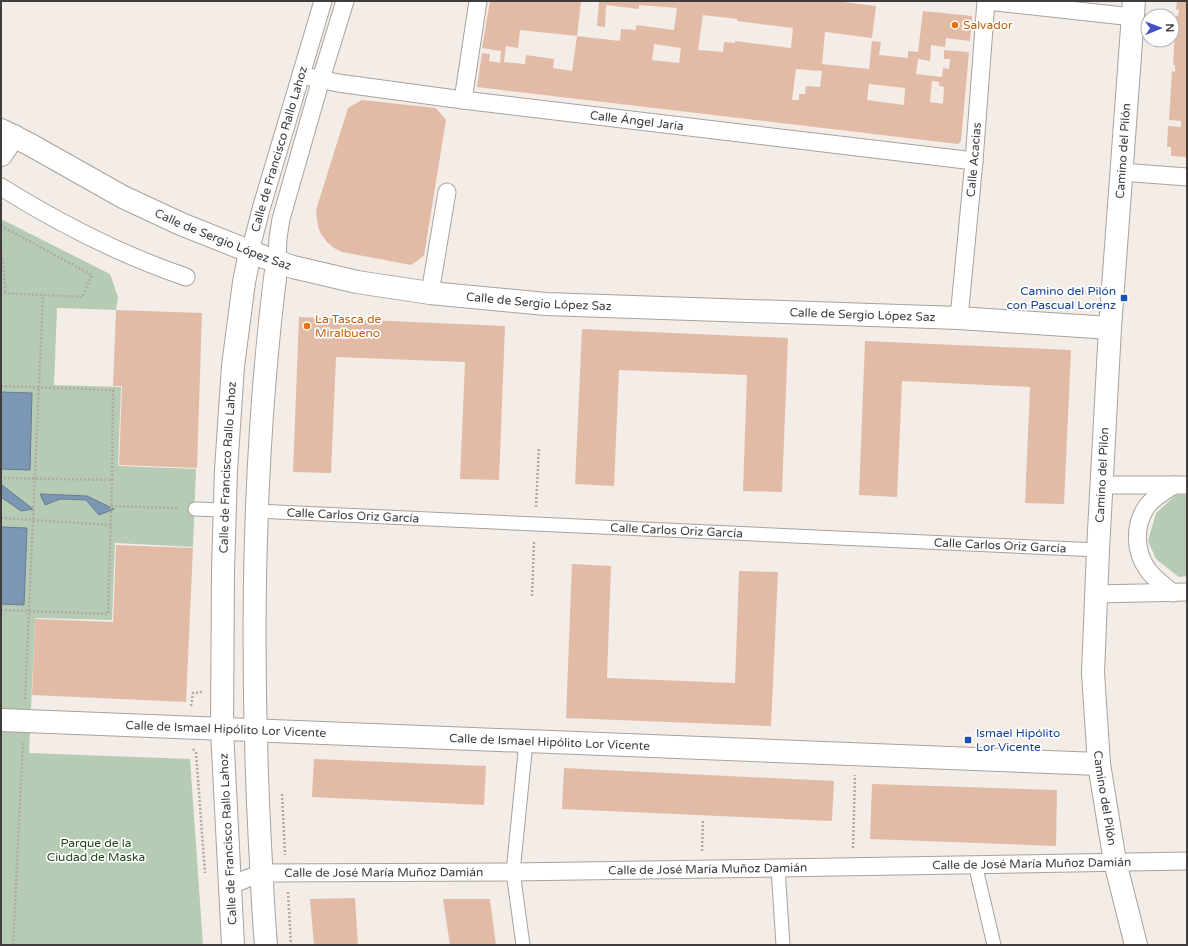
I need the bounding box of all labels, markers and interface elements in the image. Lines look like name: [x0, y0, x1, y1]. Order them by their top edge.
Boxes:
north arrow: [1140, 8, 1180, 48]
place label: Salvador: [963, 18, 1013, 32]
marker: Salvador: [950, 20, 960, 30]
text: N: [1163, 23, 1176, 32]
street label: Calle de Francisco Rallo Lahoz: [248, 65, 310, 233]
street label: Camino del Pilón: [1113, 103, 1133, 199]
street label: Calle Ángel Jaria: [589, 108, 684, 133]
street label: Calle Acacias: [964, 122, 984, 198]
street label: Calle de Sergio López Saz: [152, 206, 293, 273]
place label: Camino del Pilón con Pascual Lorenz: [1006, 284, 1116, 312]
street label: Calle de Sergio López Saz: [465, 289, 612, 313]
marker: Camino del Pilón con Pascual Lorenz: [1119, 293, 1129, 303]
street label: Calle de Sergio López Saz: [789, 305, 936, 324]
place label: La Tasca de Miralbueno: [315, 312, 381, 340]
marker: La Tasca de Miralbueno: [302, 321, 312, 331]
street label: Calle de Francisco Rallo Lahoz: [217, 381, 239, 554]
street label: Camino del Pilón: [1093, 427, 1111, 523]
street label: Calle Carlos Oriz García: [286, 505, 419, 526]
street label: Calle Carlos Oriz García: [610, 520, 743, 541]
street label: Calle Carlos Oriz García: [934, 535, 1067, 556]
street label: Calle de Ismael Hipólito Lor Vicente: [125, 718, 327, 740]
place label: Ismael Hipólito Lor Vicente: [976, 726, 1060, 754]
street label: Calle de Ismael Hipólito Lor Vicente: [449, 731, 650, 753]
marker: Ismael Hipólito Lor Vicente: [963, 735, 973, 745]
street label: Camino del Pilón: [1091, 750, 1119, 847]
street label: Calle de Francisco Rallo Lahoz: [217, 753, 239, 925]
park label: Parque de la Ciudad de Maska: [47, 836, 145, 864]
street label: Calle de José María Muñoz Damián: [932, 855, 1131, 872]
street label: Calle de José María Muñoz Damián: [608, 860, 807, 878]
street label: Calle de José María Muñoz Damián: [284, 865, 483, 880]

